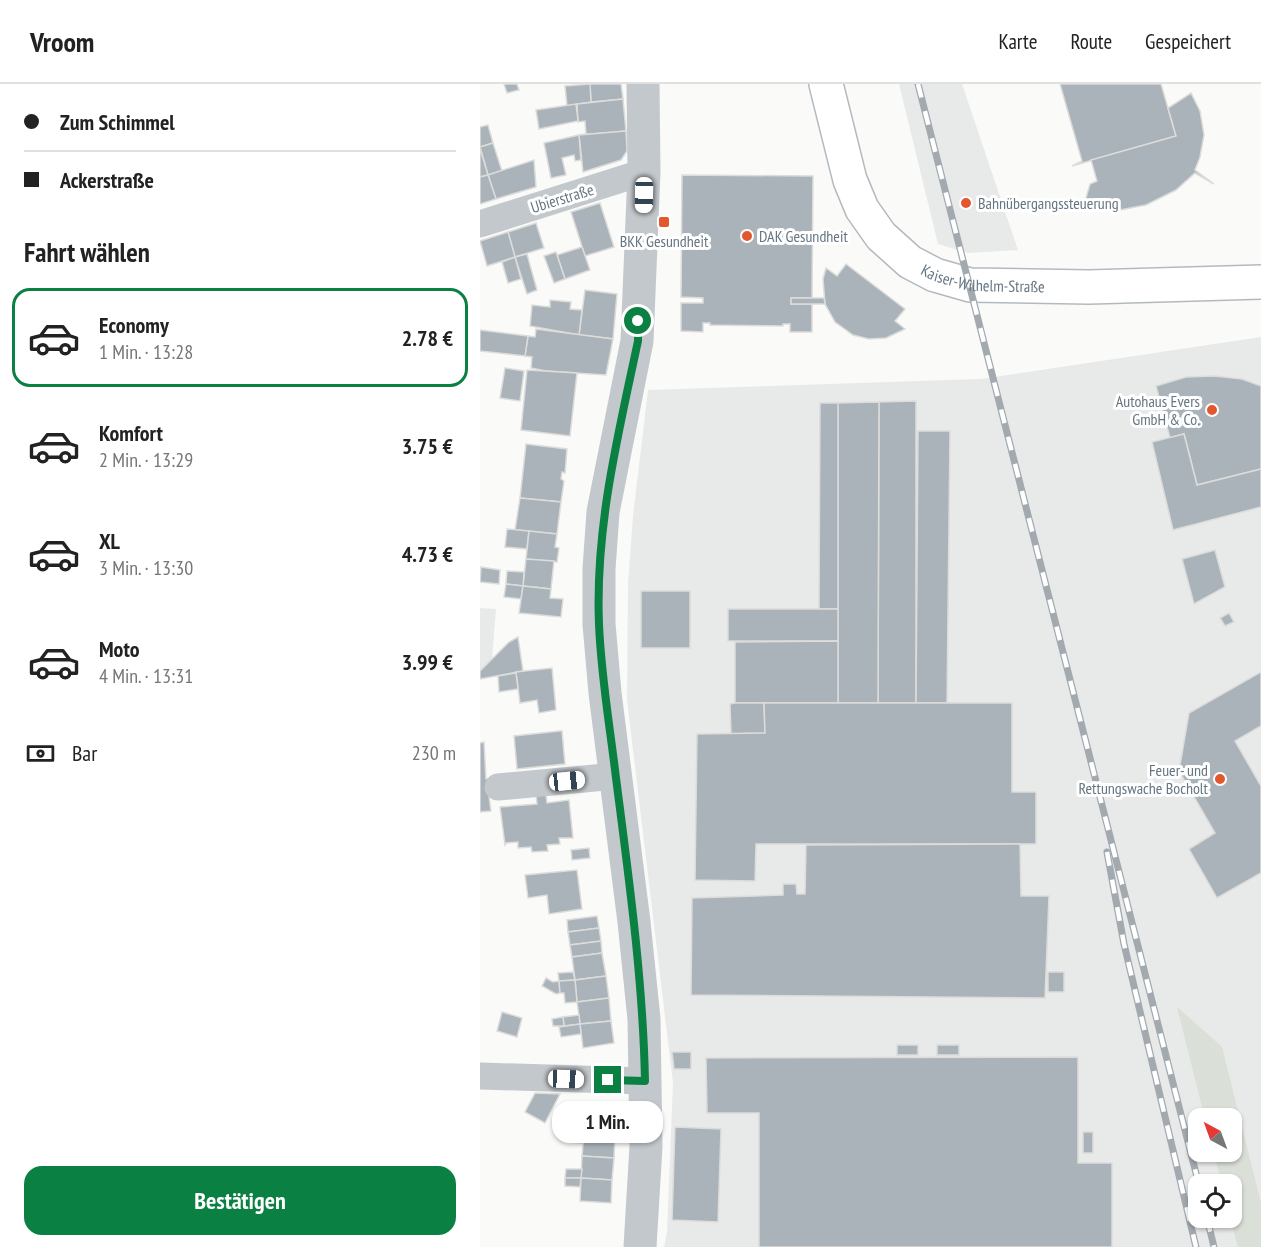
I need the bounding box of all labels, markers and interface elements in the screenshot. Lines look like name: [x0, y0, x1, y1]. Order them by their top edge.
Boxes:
text: Vroom: [30, 23, 94, 60]
text: Karte: [999, 28, 1037, 55]
text: Route: [1070, 28, 1112, 55]
text: Gespeichert: [1145, 28, 1231, 55]
text: Zum Schimmel: [60, 108, 175, 136]
text: Ackerstraße: [60, 166, 154, 194]
car: [635, 177, 653, 213]
street label: Ubierstraße: [528, 179, 596, 217]
place label: Bahnübergangssteuerung: [978, 193, 1119, 213]
marker: Bahnübergangssteuerung: [959, 196, 973, 210]
marker: BKK Gesundheit: [657, 215, 671, 229]
place label: DAK Gesundheit: [759, 226, 848, 246]
marker: DAK Gesundheit: [740, 229, 754, 243]
place label: BKK Gesundheit: [620, 231, 709, 251]
text: Fahrt wählen: [24, 235, 150, 269]
street label: Kaiser-Wilhelm-Straße: [918, 260, 1045, 296]
route start: [624, 307, 651, 334]
icon: car: [27, 311, 81, 365]
text: Economy: [99, 311, 169, 339]
text: 2.78 €: [402, 324, 453, 352]
text: 1 Min. · 13:28: [99, 339, 193, 365]
place label: Autohaus Evers GmbH & Co.: [1116, 391, 1200, 429]
marker: Autohaus Evers GmbH & Co.: [1205, 403, 1219, 417]
icon: car: [27, 419, 81, 473]
text: Komfort: [99, 419, 163, 447]
text: 3.75 €: [402, 432, 453, 460]
text: 2 Min. · 13:29: [99, 447, 193, 473]
icon: car: [27, 527, 81, 581]
text: XL: [99, 527, 120, 555]
text: 4.73 €: [402, 540, 453, 568]
text: 3 Min. · 13:30: [99, 555, 193, 581]
icon: car: [27, 635, 81, 689]
text: Moto: [99, 635, 140, 663]
text: 3.99 €: [402, 648, 453, 676]
text: 4 Min. · 13:31: [99, 663, 193, 689]
icon: cash: [24, 737, 57, 770]
text: Bar: [72, 739, 97, 767]
text: 230 m: [412, 740, 456, 766]
place label: Feuer- und Rettungswache Bocholt: [1078, 760, 1209, 798]
car: [548, 770, 586, 792]
marker: Feuer- und Rettungswache Bocholt: [1213, 772, 1227, 786]
route end: [594, 1066, 621, 1093]
car: [548, 1069, 584, 1089]
callout: 1 Min.: [552, 1101, 664, 1143]
north arrow: [1188, 1108, 1242, 1162]
map controls: [1188, 1108, 1242, 1228]
text: 1 Min.: [585, 1109, 630, 1135]
button: Bestätigen: [24, 1166, 456, 1235]
button: locate: [1188, 1174, 1242, 1228]

